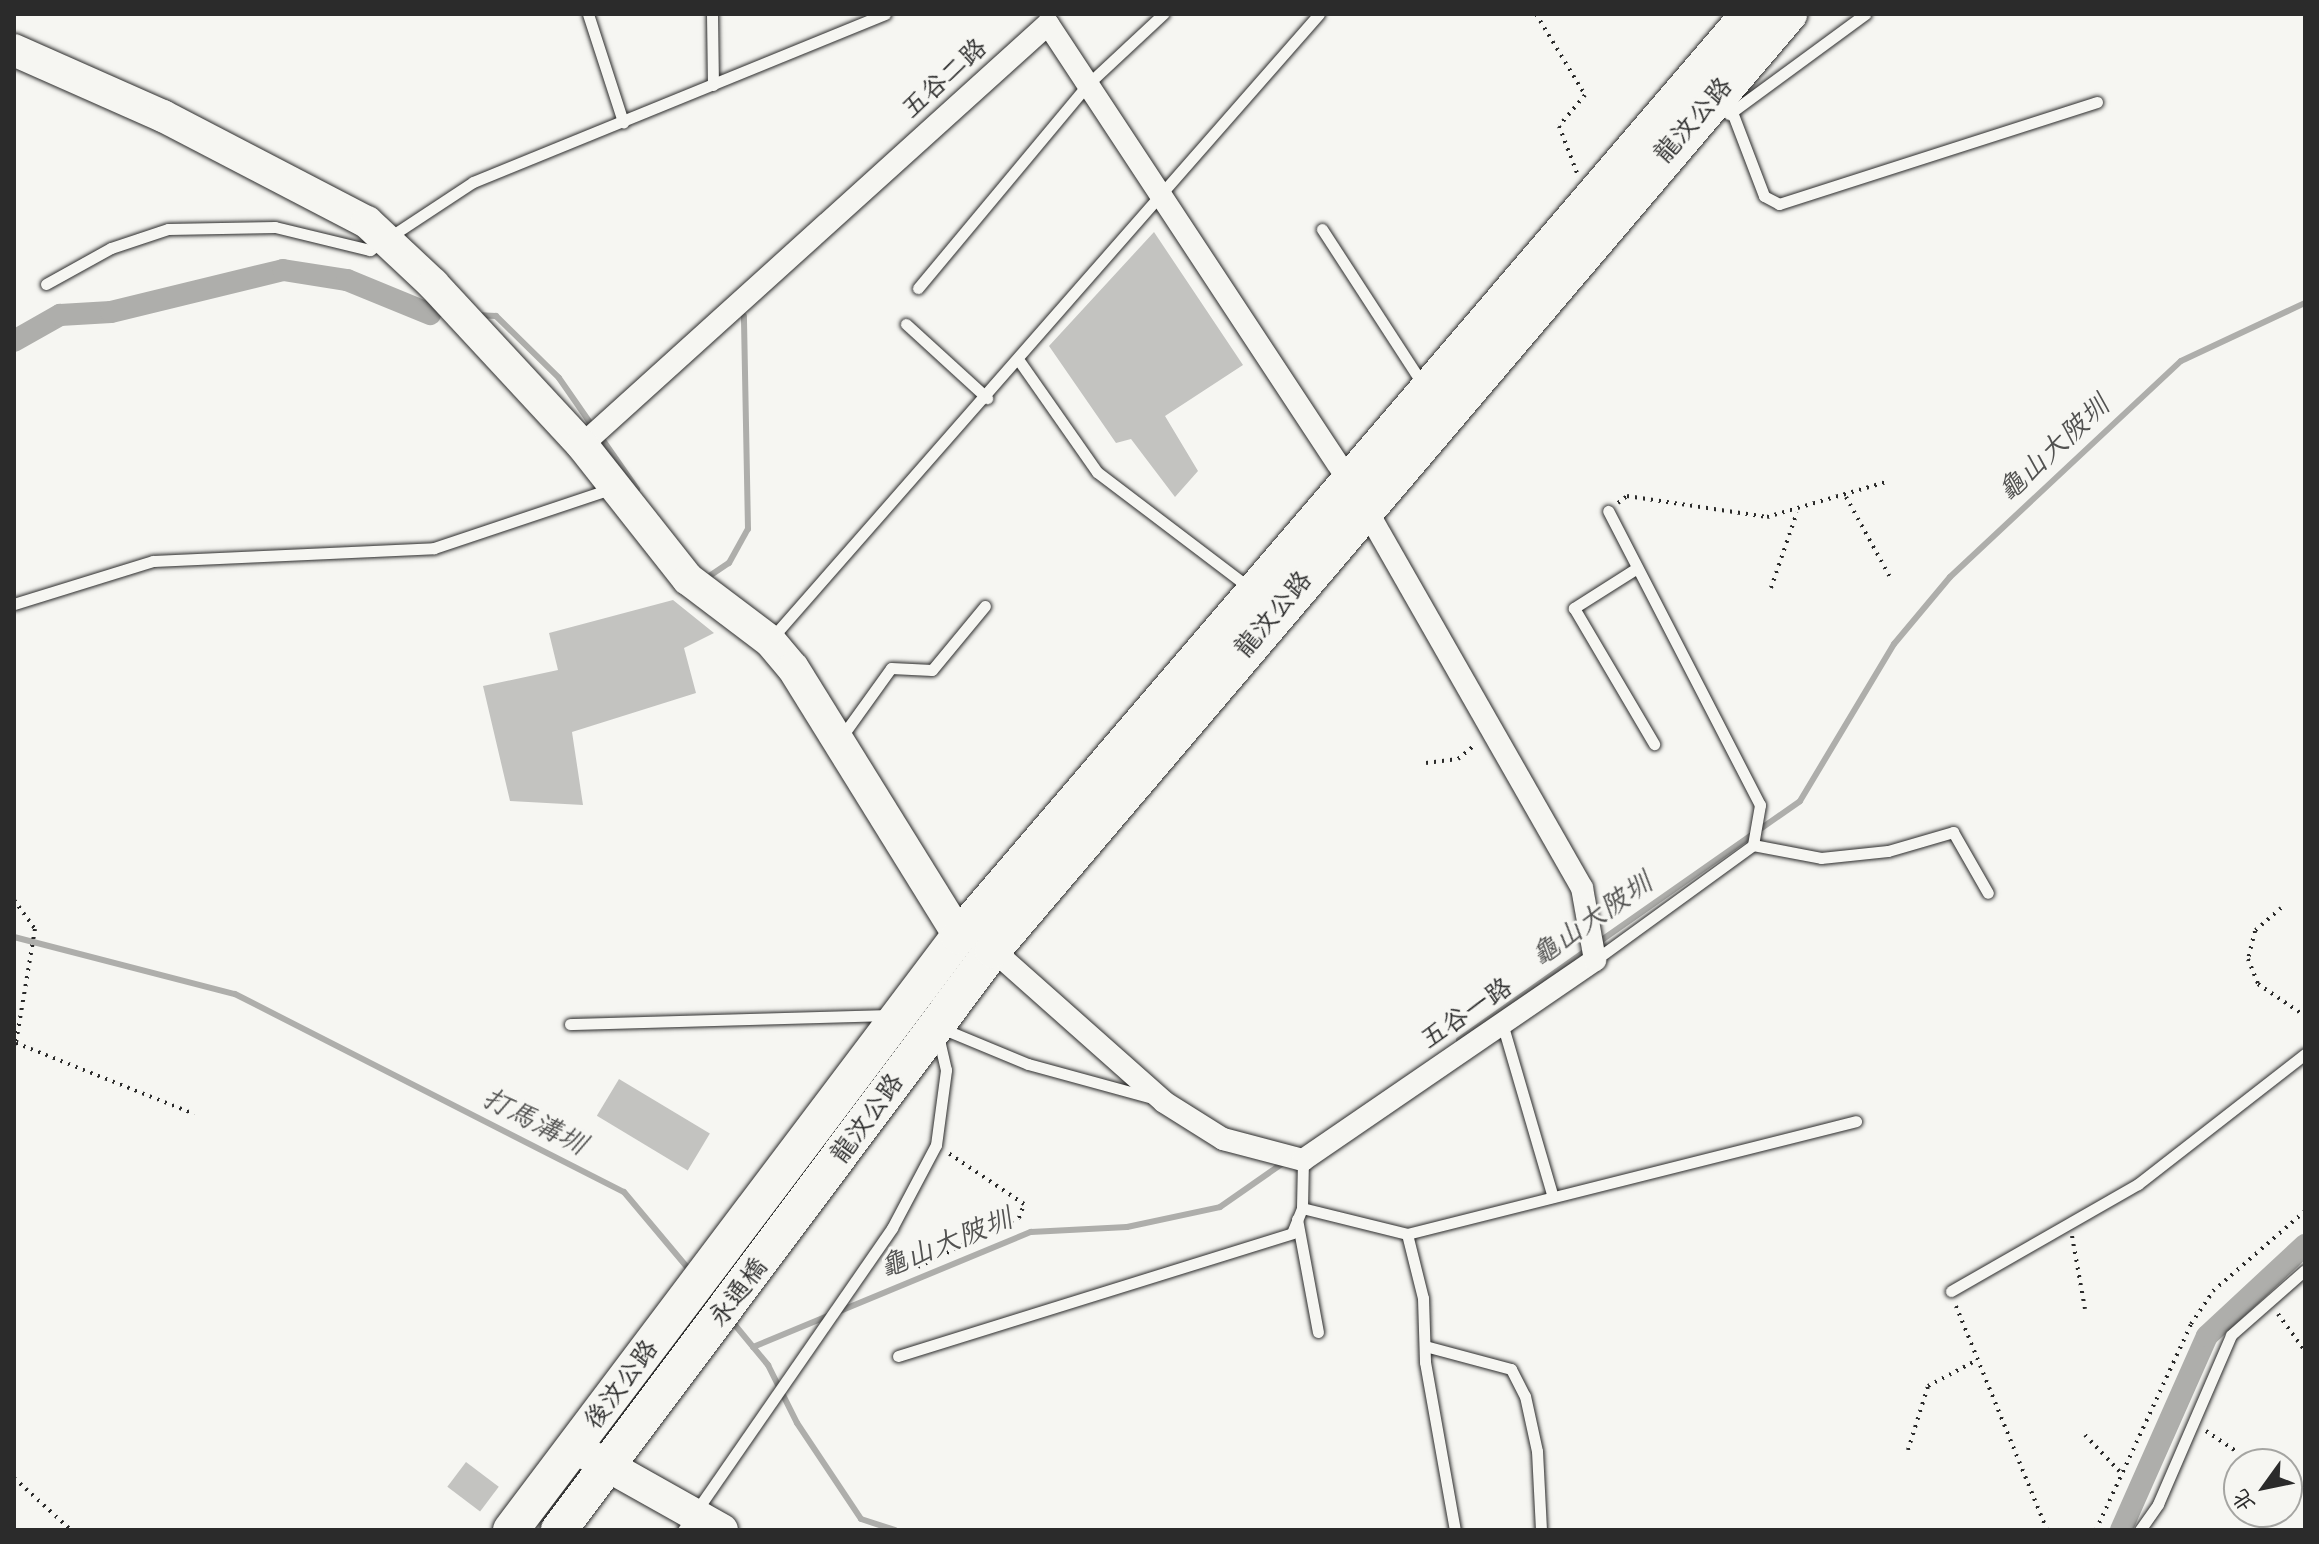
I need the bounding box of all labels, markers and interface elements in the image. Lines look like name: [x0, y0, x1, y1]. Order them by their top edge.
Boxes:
street label: 五谷二路: [896, 33, 994, 125]
street label: 龍汶公路: [1648, 72, 1740, 170]
water label: 龜山大陂圳: [1991, 389, 2117, 509]
street label: 龍汶公路: [1229, 565, 1319, 665]
water label: 龜山大陂圳: [1525, 866, 1659, 974]
street label: 五谷一路: [1415, 972, 1519, 1056]
street label: 龍汶公路: [825, 1068, 911, 1170]
water label: 打馬溝圳: [476, 1082, 592, 1162]
water label: 龜山大陂圳: [875, 1202, 1017, 1286]
street label: 永通橋: [703, 1252, 775, 1334]
street label: 後汶公路: [578, 1334, 666, 1436]
north arrow: [2223, 1448, 2303, 1528]
text: 北: [2225, 1483, 2263, 1518]

